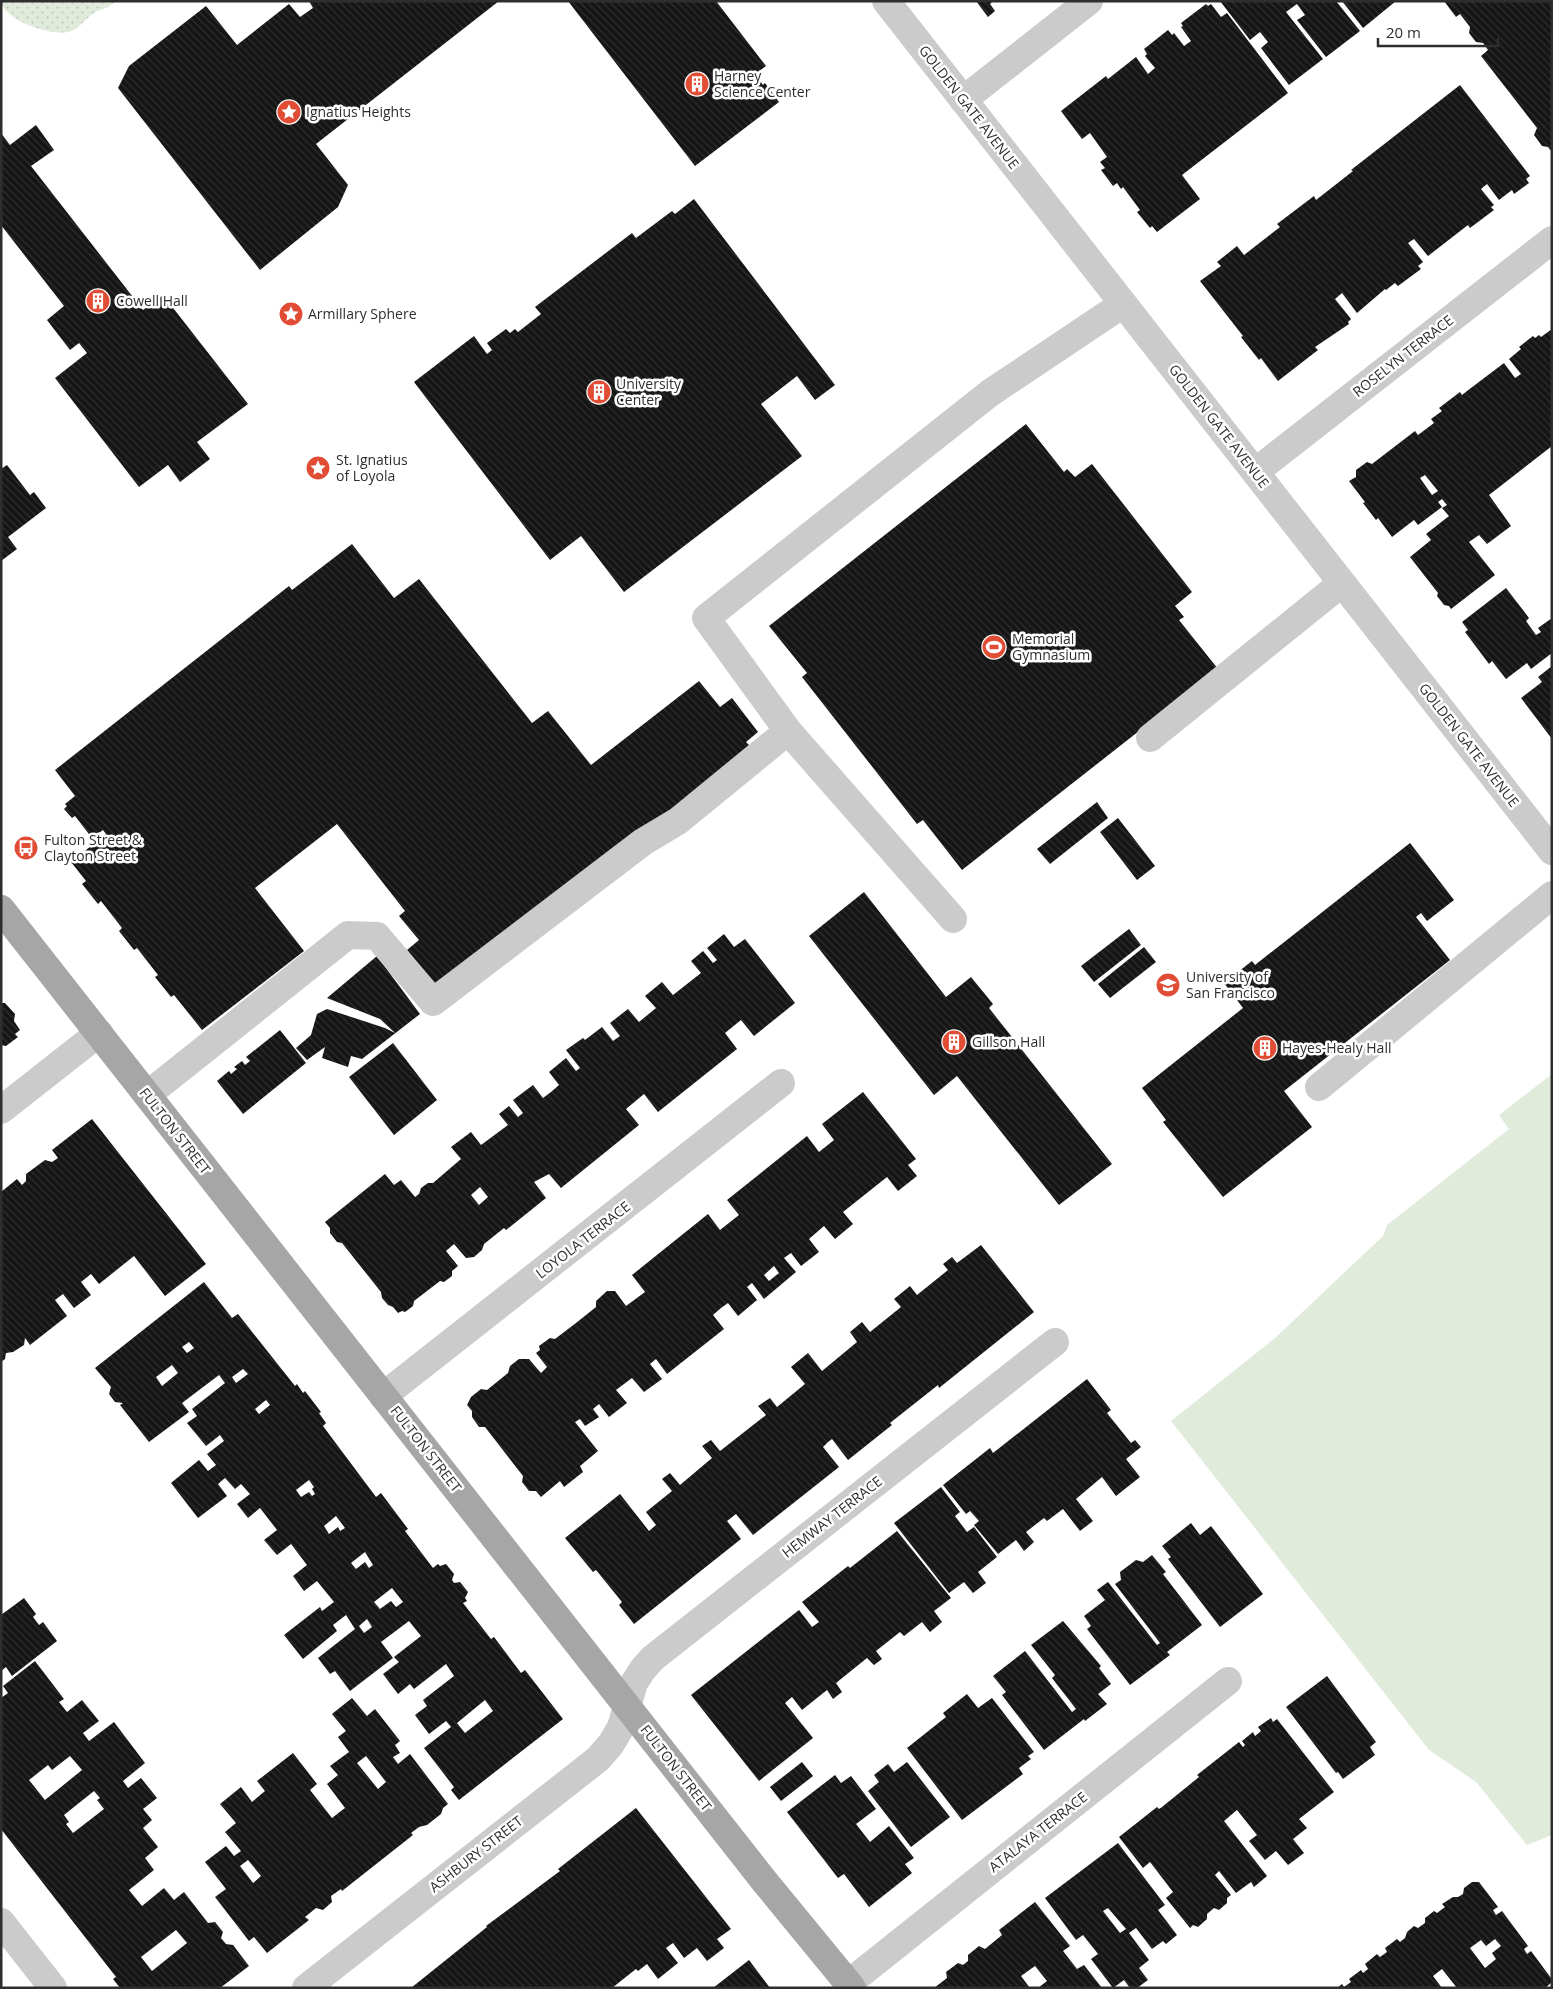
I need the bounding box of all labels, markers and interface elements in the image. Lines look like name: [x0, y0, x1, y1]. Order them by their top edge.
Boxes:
scale bar: [1378, 15, 1498, 47]
text: 20 m: [1386, 22, 1421, 42]
street label: GOLDEN GATE AVENUE: [915, 41, 1024, 172]
place label: Harney Science Center: [714, 66, 811, 101]
building icon: Harney Science Center: [684, 71, 710, 97]
place icon: Ignatius Heights: [276, 99, 302, 125]
place label: Ignatius Heights: [306, 102, 411, 121]
building icon: Cowell Hall: [85, 288, 111, 314]
place label: Cowell Hall: [116, 291, 188, 310]
place icon: Armillary Sphere: [278, 301, 304, 327]
place label: Armillary Sphere: [308, 304, 417, 323]
street label: ROSELYN TERRACE: [1349, 310, 1457, 401]
street label: GOLDEN GATE AVENUE: [1165, 360, 1274, 491]
place label: University Center: [616, 374, 682, 409]
building icon: University Center: [586, 379, 612, 405]
place label: St. Ignatius of Loyola: [336, 450, 408, 485]
place icon: St. Ignatius of Loyola: [305, 455, 331, 481]
place label: Memorial Gymnasium: [1012, 629, 1090, 664]
sports icon: Memorial Gymnasium: [981, 634, 1007, 660]
street label: GOLDEN GATE AVENUE: [1415, 679, 1524, 810]
place label: Fulton Street & Clayton Street: [44, 830, 143, 865]
bus stop icon: Fulton Street & Clayton Street: [13, 835, 39, 861]
place label: University of San Francisco: [1186, 967, 1275, 1002]
school or university icon: University of San Francisco: [1155, 972, 1181, 998]
building icon: Gillson Hall: [941, 1029, 967, 1055]
place label: Gillson Hall: [972, 1032, 1045, 1051]
building icon: Hayes-Healy Hall: [1252, 1035, 1278, 1061]
place label: Hayes-Healy Hall: [1282, 1038, 1391, 1057]
street label: FULTON STREET: [136, 1084, 215, 1178]
street label: LOYOLA TERRACE: [532, 1197, 634, 1282]
street label: FULTON STREET: [387, 1402, 466, 1496]
street label: HEMWAY TERRACE: [778, 1472, 886, 1562]
street label: FULTON STREET: [637, 1721, 716, 1815]
street label: ATALAYA TERRACE: [985, 1787, 1091, 1876]
street label: ASHBURY STREET: [425, 1811, 526, 1896]

